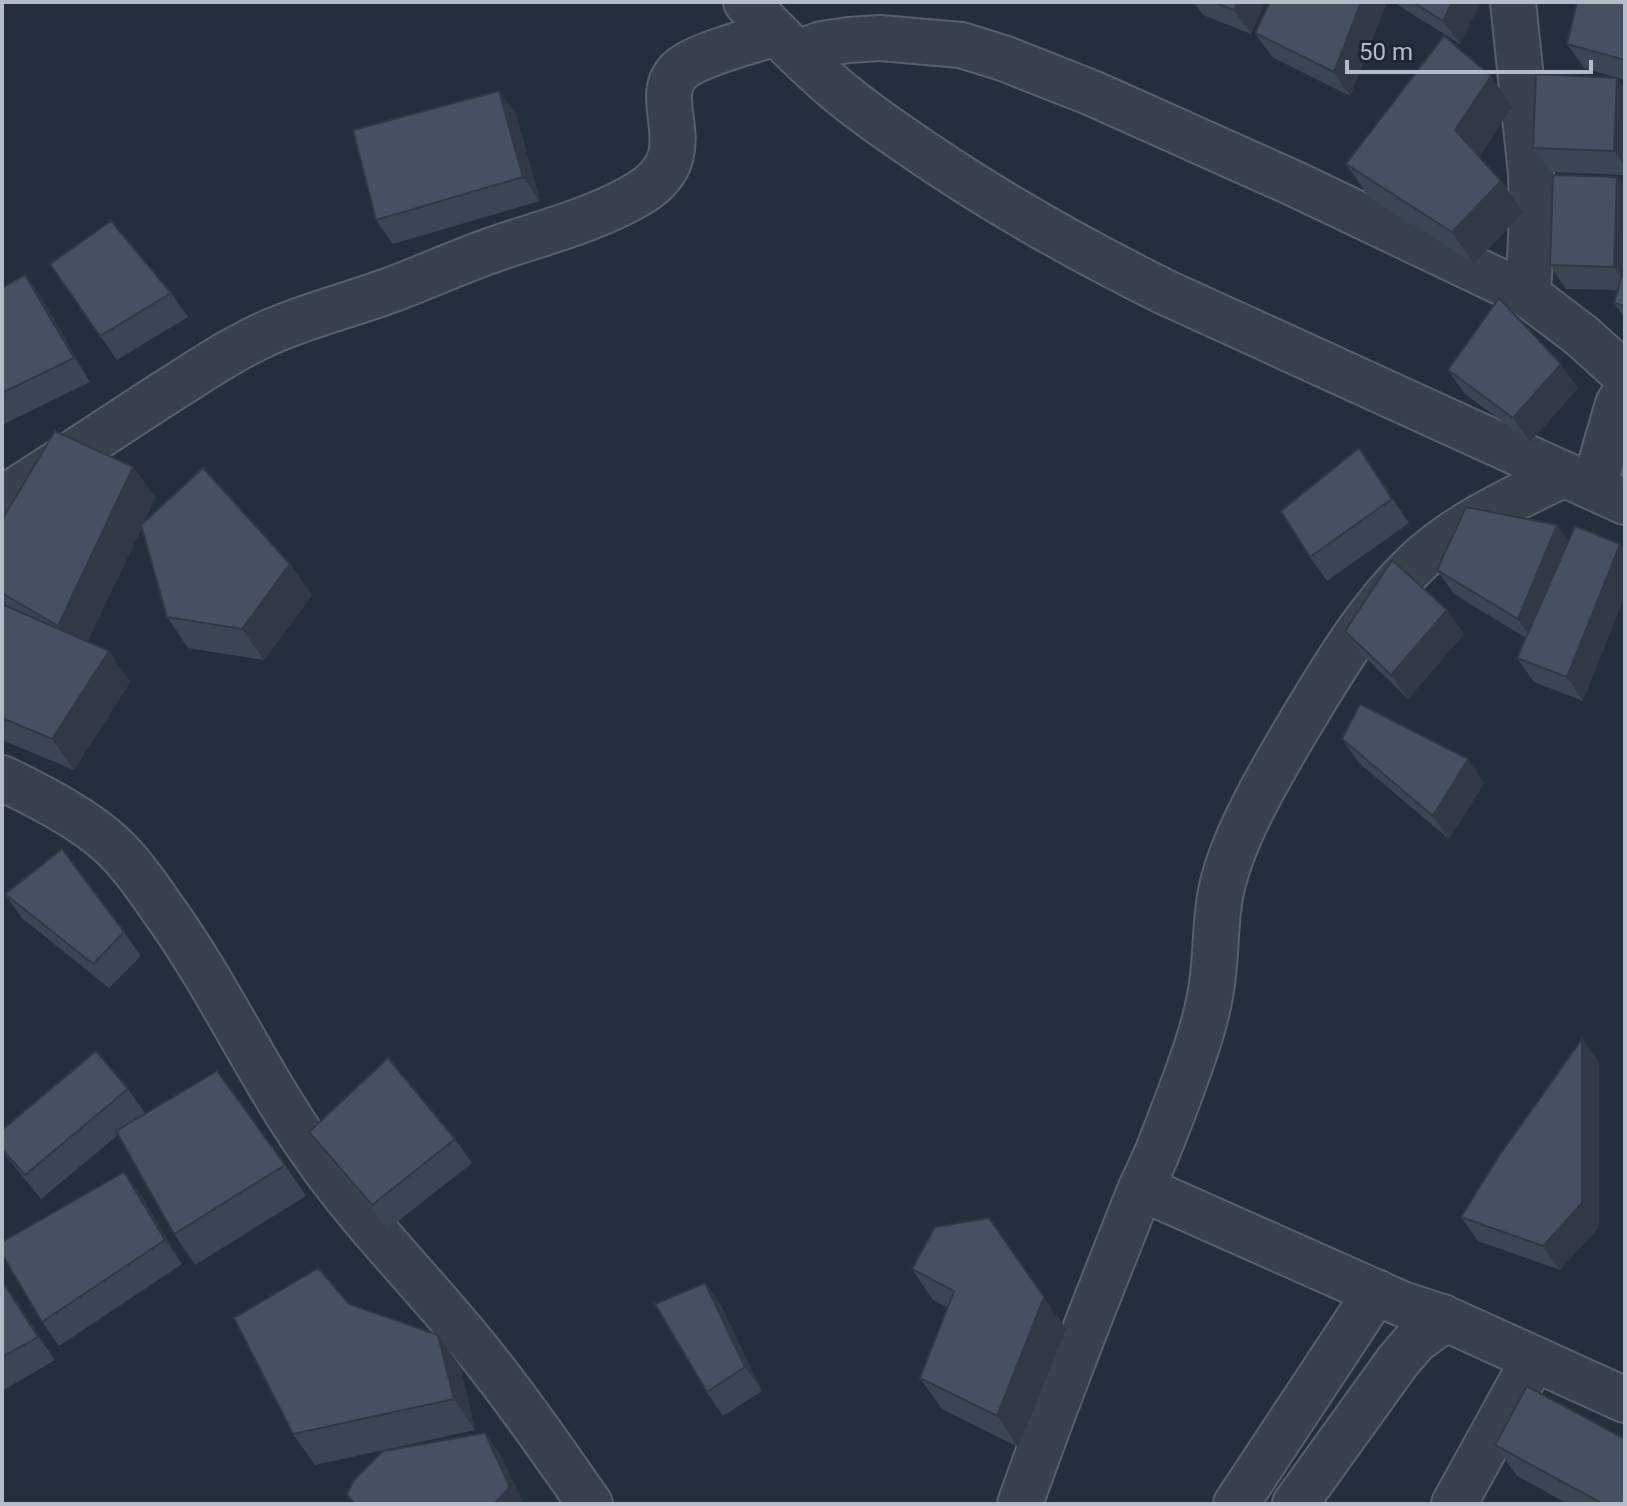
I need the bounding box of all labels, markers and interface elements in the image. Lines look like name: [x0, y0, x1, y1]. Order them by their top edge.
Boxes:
scale bar: [1347, 24, 1591, 74]
text: 50 m: [1359, 38, 1413, 66]

